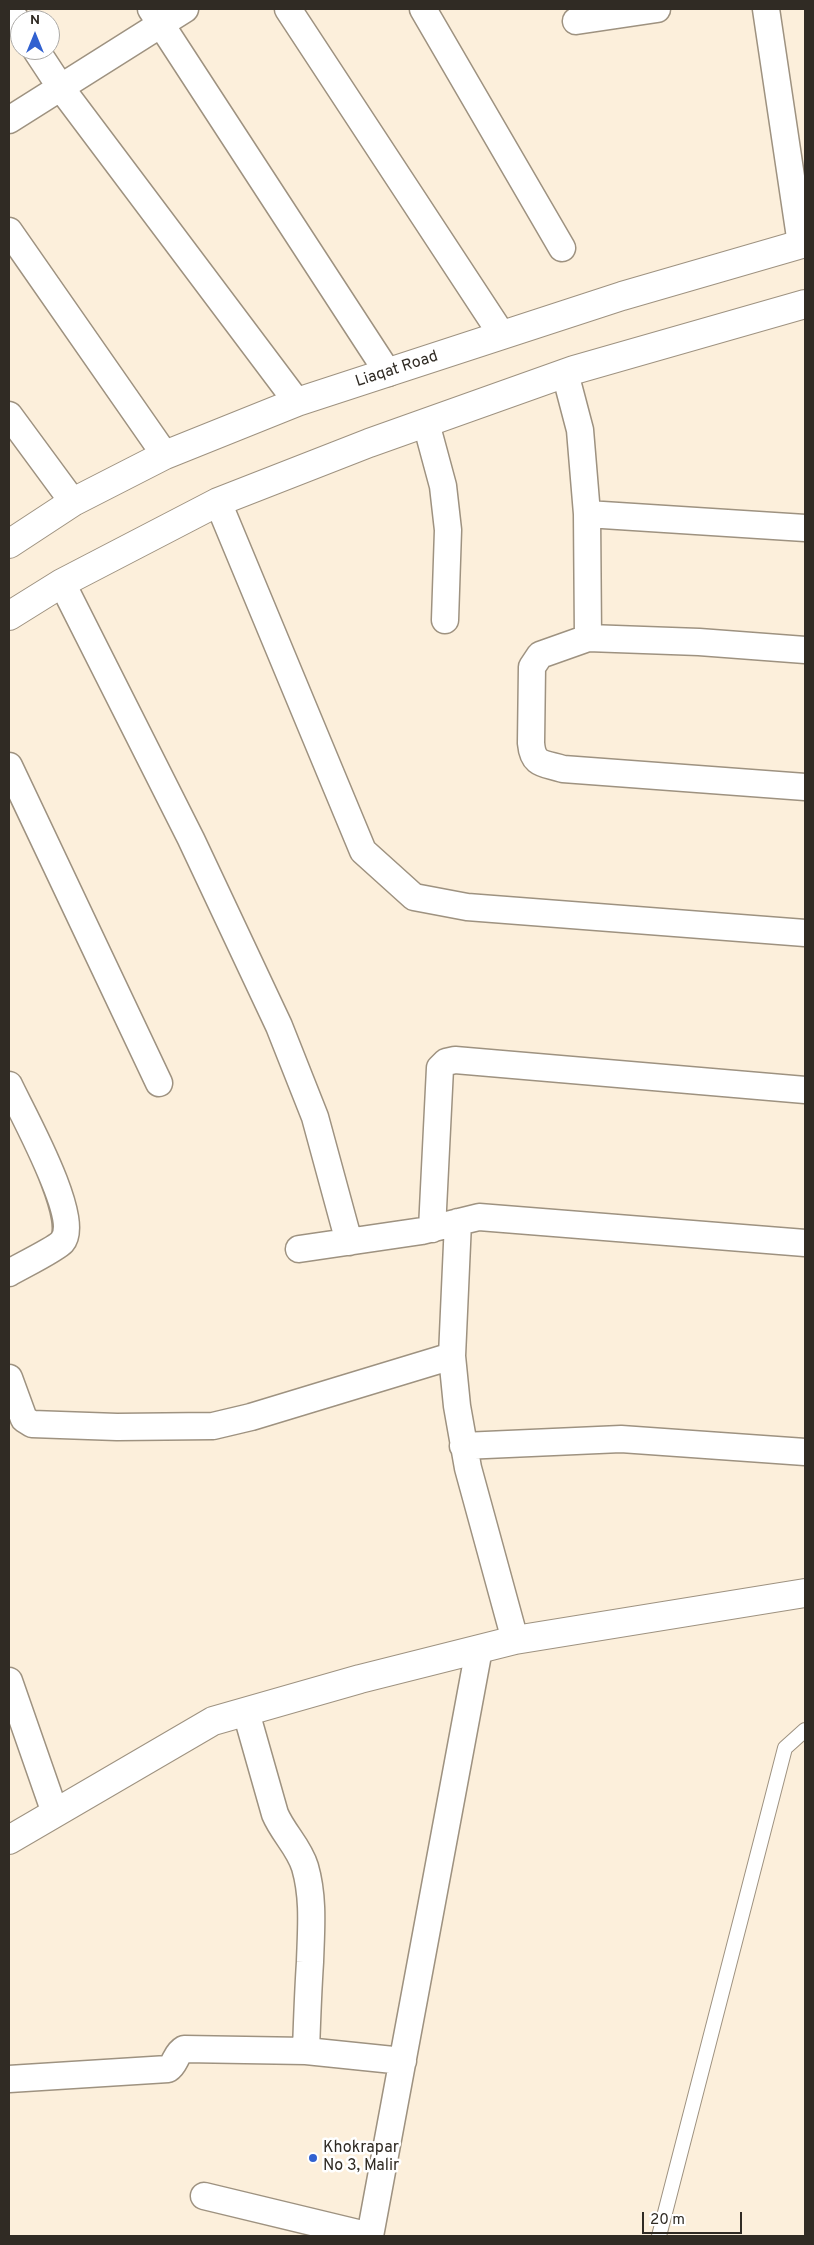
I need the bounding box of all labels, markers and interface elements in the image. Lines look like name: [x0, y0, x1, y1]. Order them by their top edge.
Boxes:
north arrow: [10, 10, 60, 60]
text: N: [30, 12, 40, 29]
street label: Liaqat Road: [353, 348, 441, 392]
place label: Khokrapar No 3, Malir: [323, 2139, 399, 2177]
marker: Khokrapar No 3, Malir: [307, 2152, 319, 2164]
scale bar: [644, 2202, 744, 2234]
text: 20 m: [650, 2211, 685, 2230]

